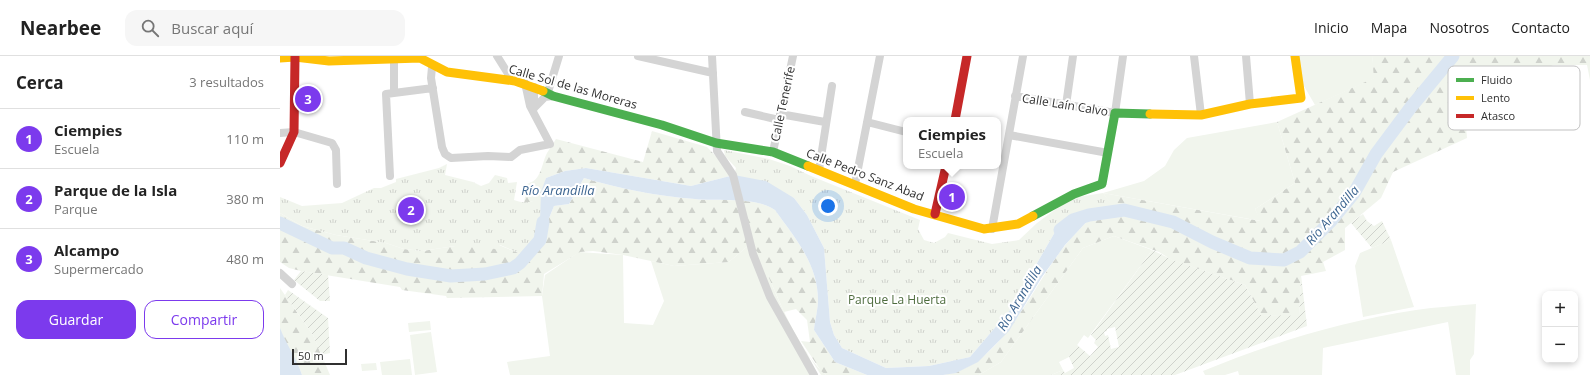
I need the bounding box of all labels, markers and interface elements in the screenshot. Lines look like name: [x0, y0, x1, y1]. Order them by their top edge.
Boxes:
search box: [125, 10, 405, 46]
text: Nearbee: [20, 15, 101, 41]
icon: search: [139, 17, 161, 39]
text: Buscar aquí: [171, 18, 253, 38]
text: Inicio: [1314, 18, 1349, 37]
text: Mapa: [1371, 18, 1407, 37]
text: Nosotros: [1429, 18, 1489, 37]
text: Contacto: [1511, 18, 1570, 37]
street label: Calle Sol de las Moreras: [507, 60, 640, 113]
street label: Calle Tenerife: [766, 65, 799, 143]
legend: [1448, 66, 1580, 130]
text: Cerca: [16, 71, 64, 94]
text: Fluido: [1481, 72, 1513, 87]
text: 3 resultados: [189, 73, 264, 91]
pin: 3: [295, 84, 321, 114]
street label: Calle Laín Calvo: [1021, 89, 1109, 120]
text: Lento: [1481, 90, 1511, 105]
text: Atasco: [1481, 108, 1516, 123]
popup: [903, 117, 1001, 169]
text: Ciempies: [54, 120, 122, 140]
text: Ciempies: [918, 124, 986, 144]
text: 1: [25, 130, 33, 148]
text: 110 m: [226, 130, 264, 148]
text: Escuela: [54, 140, 99, 158]
street label: Calle Pedro Sanz Abad: [804, 144, 927, 205]
text: Escuela: [918, 144, 963, 162]
text: Parque de la Isla: [54, 180, 177, 200]
water label: Río Arandilla: [521, 181, 595, 199]
water label: Río Arandilla: [1301, 181, 1363, 249]
pin: 1: [939, 182, 965, 212]
text: 2: [25, 190, 33, 208]
text: 380 m: [226, 190, 264, 208]
pin: 2: [398, 195, 424, 225]
your location: [818, 196, 838, 216]
text: Parque: [54, 200, 98, 218]
text: Alcampo: [54, 240, 119, 260]
text: 3: [25, 250, 33, 268]
text: 480 m: [226, 250, 264, 268]
text: Supermercado: [54, 260, 144, 278]
water label: Río Arandilla: [992, 261, 1046, 334]
park label: Parque La Huerta: [848, 291, 946, 308]
map controls: [1542, 291, 1578, 363]
button: +: [1542, 291, 1578, 327]
button: Guardar: [16, 300, 136, 339]
button: Compartir: [144, 300, 264, 339]
button: −: [1542, 327, 1578, 363]
scale bar: [292, 347, 347, 366]
text: 50 m: [298, 348, 324, 363]

